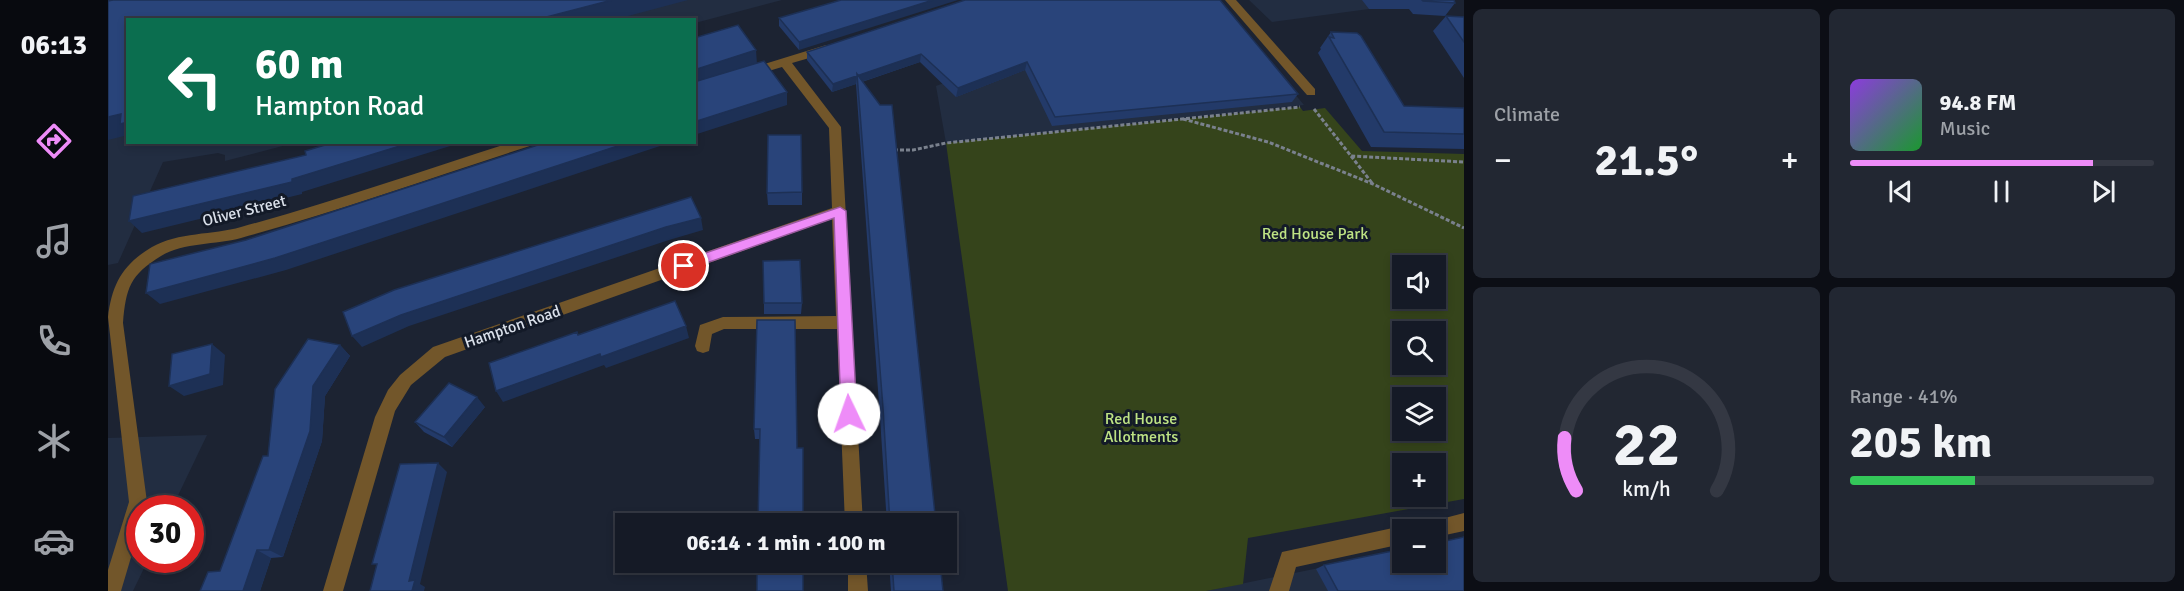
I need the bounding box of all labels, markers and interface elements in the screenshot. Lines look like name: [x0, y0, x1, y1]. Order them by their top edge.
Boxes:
text: 06:13: [21, 29, 87, 62]
text: 60 m: [255, 39, 344, 90]
icon: left: [156, 42, 234, 120]
text: 94.8 FM: [1940, 89, 2016, 116]
text: Hampton Road: [255, 90, 424, 123]
text: Climate: [1494, 102, 1560, 127]
text: Music: [1940, 116, 1990, 141]
icon: directions: [33, 120, 75, 162]
text: 21.5°: [1594, 133, 1698, 188]
text: −: [1494, 140, 1512, 181]
text: +: [1781, 140, 1798, 181]
icon: previous: [1884, 175, 1917, 208]
icon: pause: [1985, 175, 2018, 208]
icon: next: [2087, 175, 2120, 208]
street label: Oliver Street: [200, 191, 289, 231]
icon: music: [33, 220, 75, 262]
park label: Red House Park: [1262, 224, 1368, 244]
pin: [658, 240, 709, 291]
icon: arrive: [667, 249, 700, 282]
map controls: [1392, 255, 1446, 573]
button: sound: [1392, 255, 1446, 309]
street label: Hampton Road: [462, 301, 563, 353]
icon: phone: [33, 320, 75, 362]
button: search: [1392, 321, 1446, 375]
position arrow: [817, 382, 881, 446]
text: Range · 41%: [1850, 384, 1958, 409]
button: layers: [1392, 387, 1446, 441]
text: 22: [1613, 406, 1680, 483]
park label: Red House Allotments: [1104, 409, 1178, 447]
text: 205 km: [1850, 415, 1992, 470]
icon: climate: [33, 420, 75, 462]
button: +: [1392, 453, 1446, 507]
text: km/h: [1622, 477, 1671, 503]
speed limit sign: 30: [126, 495, 204, 573]
button: −: [1392, 519, 1446, 573]
icon: car: [33, 520, 75, 562]
text: 06:14 · 1 min · 100 m: [686, 529, 886, 556]

